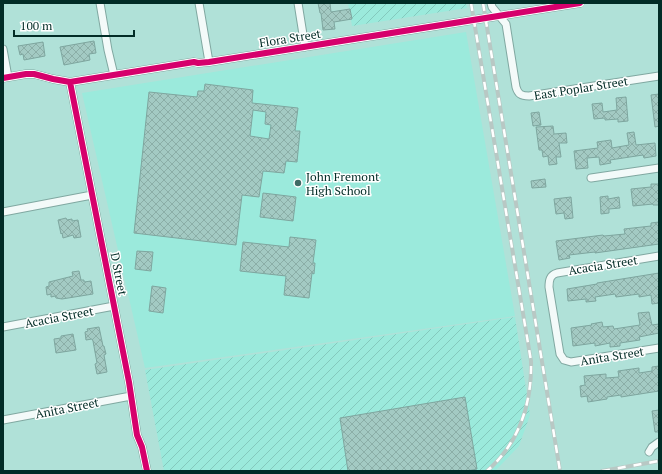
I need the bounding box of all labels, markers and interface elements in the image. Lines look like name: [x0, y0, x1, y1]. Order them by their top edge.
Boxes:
scale bar: [14, 12, 134, 38]
text: 100 m: [20, 18, 53, 33]
street label: Flora Street: [258, 26, 323, 50]
street label: East Poplar Street: [533, 73, 630, 103]
place label: John Fremont High School: [306, 169, 380, 198]
marker: John Fremont High School: [293, 178, 303, 188]
street label: D Street: [107, 251, 131, 297]
street label: Acacia Street: [567, 252, 639, 278]
street label: Acacia Street: [23, 303, 95, 331]
street label: Anita Street: [579, 343, 646, 368]
street label: Anita Street: [34, 394, 101, 422]

